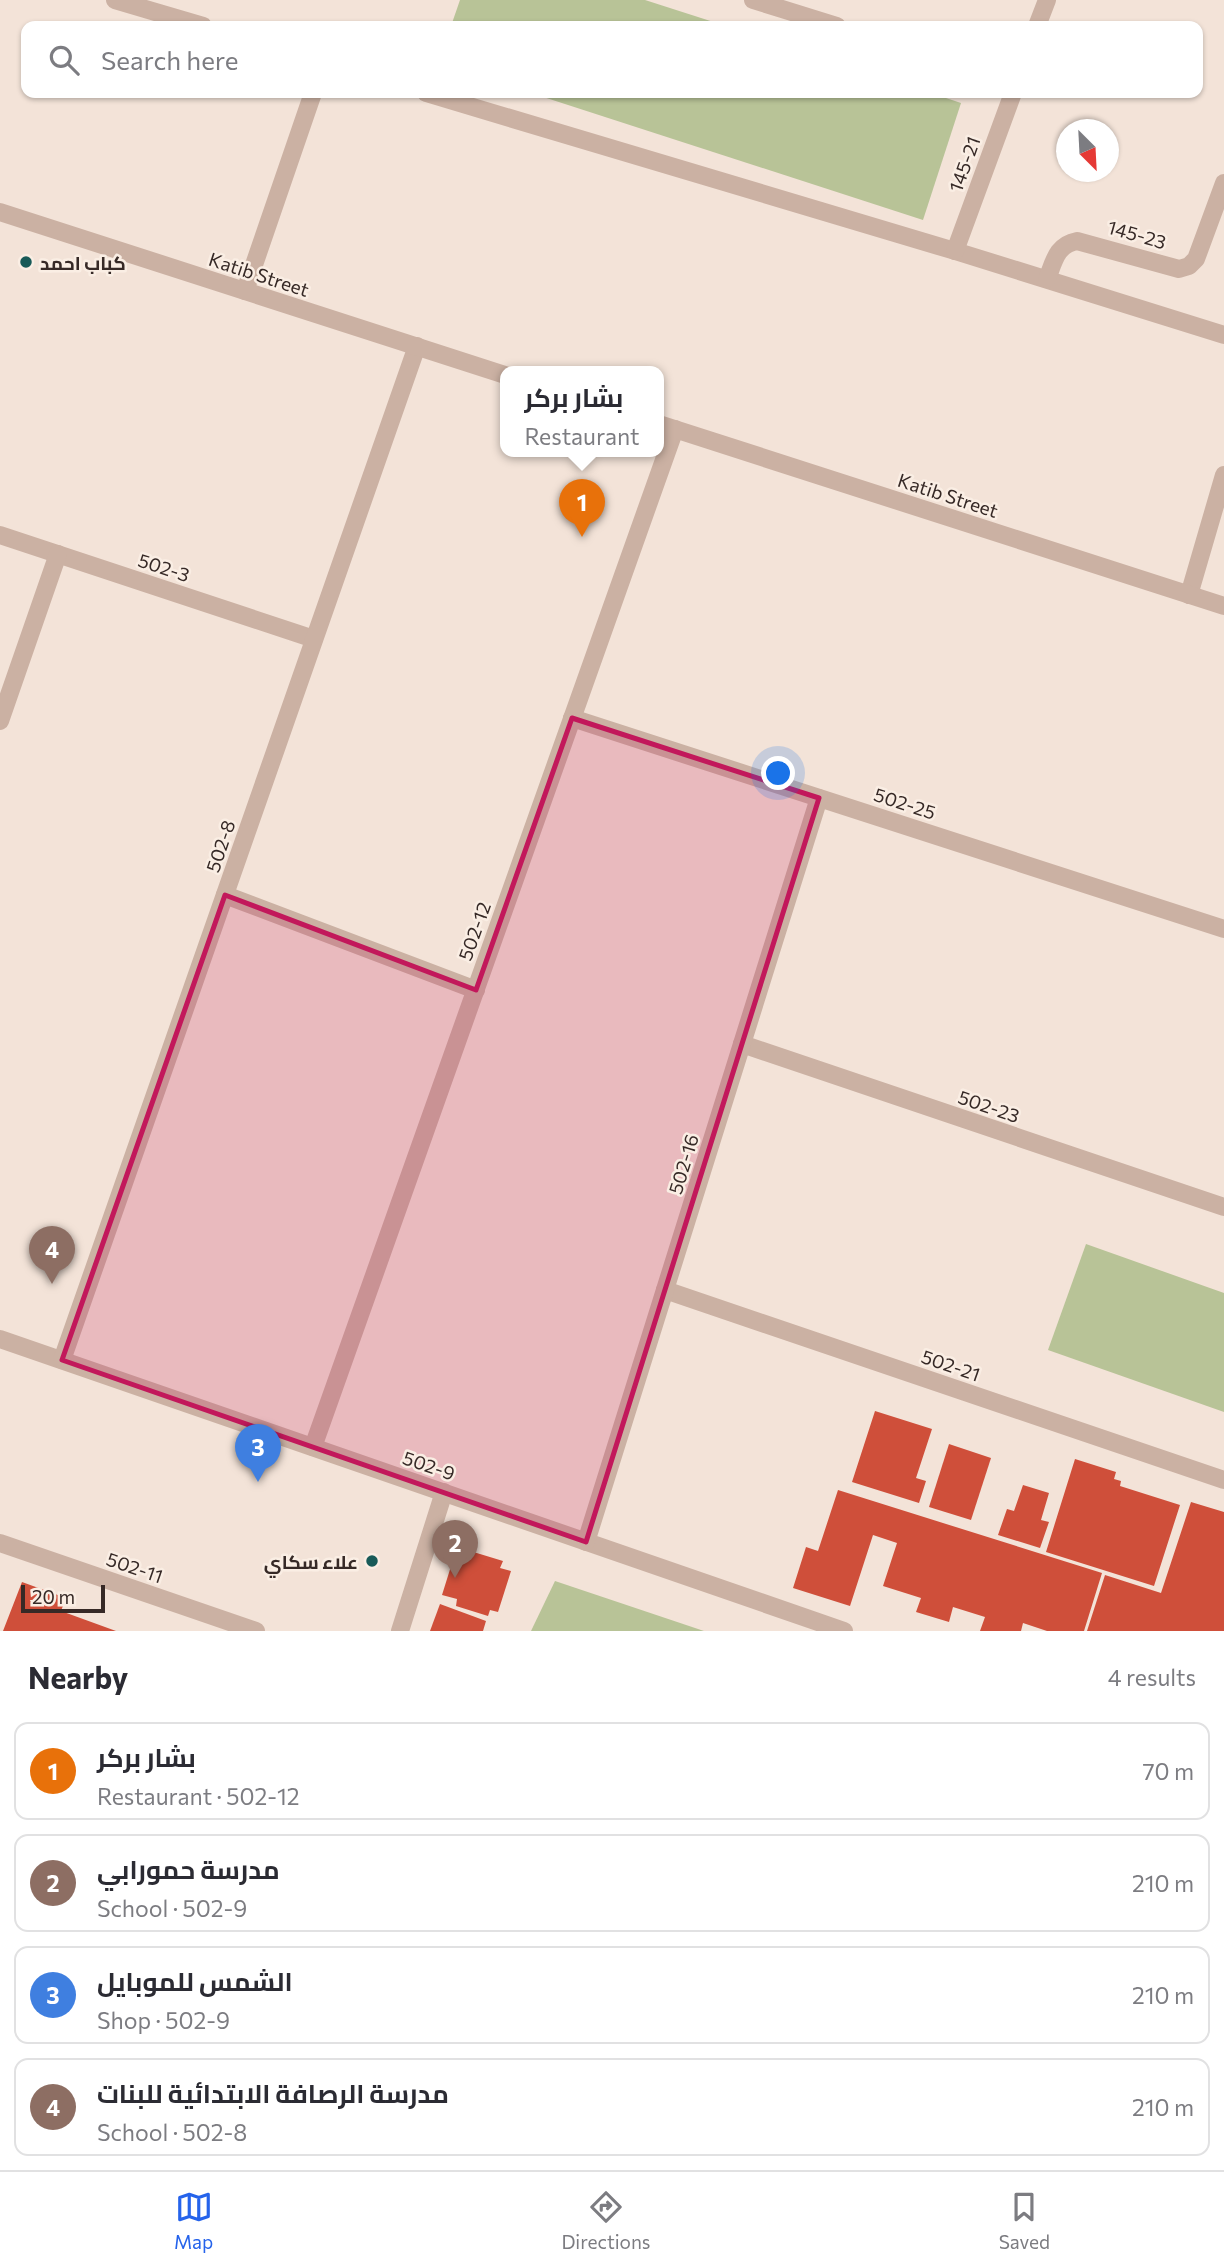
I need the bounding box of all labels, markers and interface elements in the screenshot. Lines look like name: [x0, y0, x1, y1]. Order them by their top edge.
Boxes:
search box: [21, 21, 1203, 98]
icon: search: [45, 41, 83, 79]
text: Search here: [101, 44, 239, 75]
north arrow: [1056, 119, 1119, 182]
street label: 145-21: [943, 133, 985, 195]
street label: 145-23: [1105, 215, 1169, 253]
street label: Katib Street: [206, 247, 312, 301]
place label: كباب احمد: [40, 251, 126, 274]
marker: كباب احمد: [18, 254, 34, 270]
popup: [500, 366, 664, 457]
text: بشار بركر: [524, 381, 623, 412]
text: Restaurant: [524, 422, 640, 450]
street label: Katib Street: [895, 468, 1001, 522]
pin: 1: [559, 479, 605, 537]
street label: 502-3: [135, 548, 193, 586]
your location: [761, 756, 795, 790]
street label: 502-25: [871, 782, 939, 824]
street label: 502-8: [200, 817, 240, 875]
street label: 502-12: [453, 899, 495, 963]
street label: 502-23: [955, 1085, 1023, 1127]
street label: 502-16: [663, 1131, 703, 1197]
pin: 4: [29, 1226, 75, 1284]
street label: 502-21: [919, 1344, 983, 1386]
pin: 3: [235, 1424, 281, 1482]
street label: 502-9: [400, 1445, 458, 1485]
pin: 2: [432, 1520, 478, 1578]
street label: 502-11: [104, 1547, 166, 1587]
place label: علاء سكاي: [264, 1550, 358, 1578]
marker: علاء سكاي: [364, 1553, 380, 1569]
scale bar: [21, 1582, 105, 1614]
text: 20 m: [32, 1585, 75, 1608]
text: Nearby: [28, 1658, 128, 1695]
text: 4 results: [1108, 1663, 1196, 1691]
text: بشار بركر: [97, 1741, 196, 1772]
text: 1: [48, 1757, 58, 1785]
text: 70 m: [1142, 1757, 1194, 1785]
text: Restaurant · 502-12: [97, 1782, 300, 1810]
text: مدرسة حمورابي: [97, 1853, 280, 1884]
text: 2: [46, 1869, 60, 1897]
text: 210 m: [1132, 1869, 1194, 1897]
text: School · 502-9: [97, 1894, 247, 1922]
text: الشمس للموبايل: [97, 1965, 293, 1996]
text: 3: [46, 1981, 60, 2009]
text: 210 m: [1132, 1981, 1194, 2009]
text: Shop · 502-9: [97, 2006, 230, 2034]
text: مدرسة الرصافة الابتدائية للبنات: [97, 2077, 449, 2108]
text: 4: [46, 2093, 60, 2121]
text: 210 m: [1132, 2093, 1194, 2121]
text: School · 502-8: [97, 2118, 247, 2146]
tab: Map: [174, 2188, 213, 2253]
tab: Directions: [561, 2188, 651, 2253]
tab: Saved: [999, 2188, 1050, 2253]

